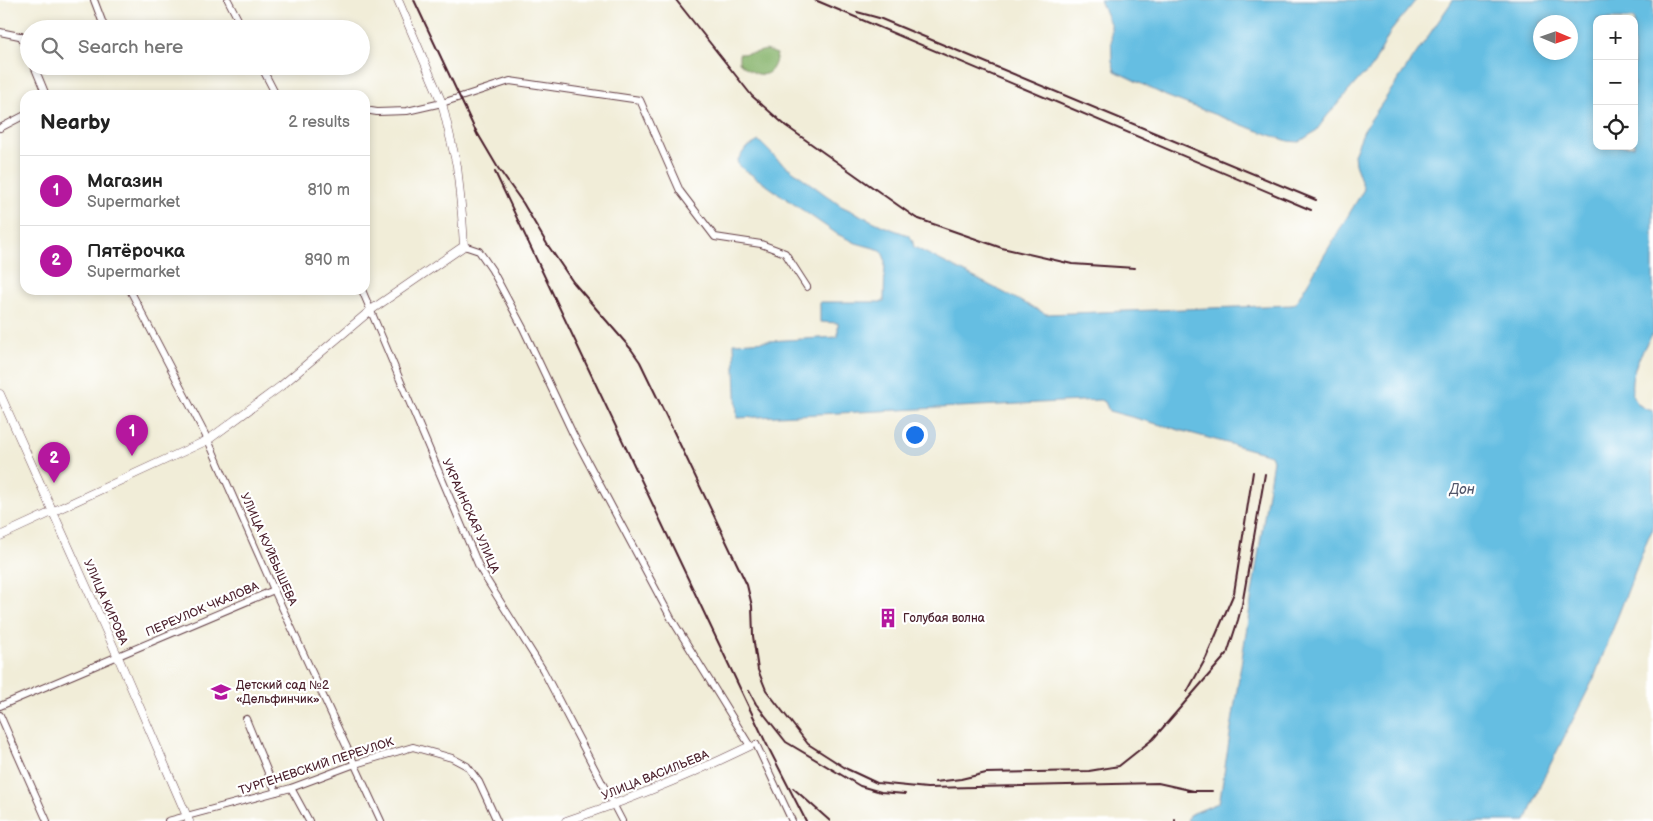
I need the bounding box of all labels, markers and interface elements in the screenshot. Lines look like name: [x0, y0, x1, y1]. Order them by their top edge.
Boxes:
north arrow: [1533, 15, 1578, 60]
map controls: [1593, 15, 1638, 150]
button: +: [1593, 15, 1638, 60]
search box: [20, 20, 370, 75]
icon: search: [38, 34, 66, 62]
text: Search here: [78, 36, 183, 59]
button: −: [1593, 60, 1638, 105]
button: locate: [1593, 105, 1638, 150]
text: Nearby: [40, 110, 110, 135]
text: 2 results: [288, 113, 350, 132]
text: Магазин: [87, 170, 163, 193]
text: 1: [53, 181, 59, 200]
text: 810 m: [308, 181, 350, 200]
text: Supermarket: [87, 193, 180, 212]
text: Пятёрочка: [87, 240, 185, 263]
text: 2: [51, 251, 61, 270]
text: 890 m: [304, 251, 350, 270]
text: Supermarket: [87, 263, 180, 282]
pin: 1: [116, 415, 148, 456]
your location: [902, 422, 928, 448]
pin: 2: [38, 442, 70, 483]
street label: УКРАИНСКАЯ УЛИЦА: [439, 457, 503, 576]
water label: Дон: [1448, 481, 1475, 498]
street label: УЛИЦА КУЙБЫШЕВА: [237, 490, 300, 609]
street label: УЛИЦА КИРОВА: [80, 557, 131, 648]
street label: ПЕРЕУЛОК ЧКАЛОВА: [143, 579, 262, 640]
building icon: Голубая волна: [877, 607, 899, 629]
place label: Голубая волна: [903, 611, 985, 626]
place label: Детский сад №2 «Дельфинчик»: [236, 678, 329, 707]
school or university icon: Детский сад №2 «Дельфинчик»: [210, 681, 232, 703]
street label: ТУРГЕНЕВСКИЙ ПЕРЕУЛОК: [237, 734, 396, 799]
street label: УЛИЦА ВАСИЛЬЕВА: [599, 747, 712, 804]

